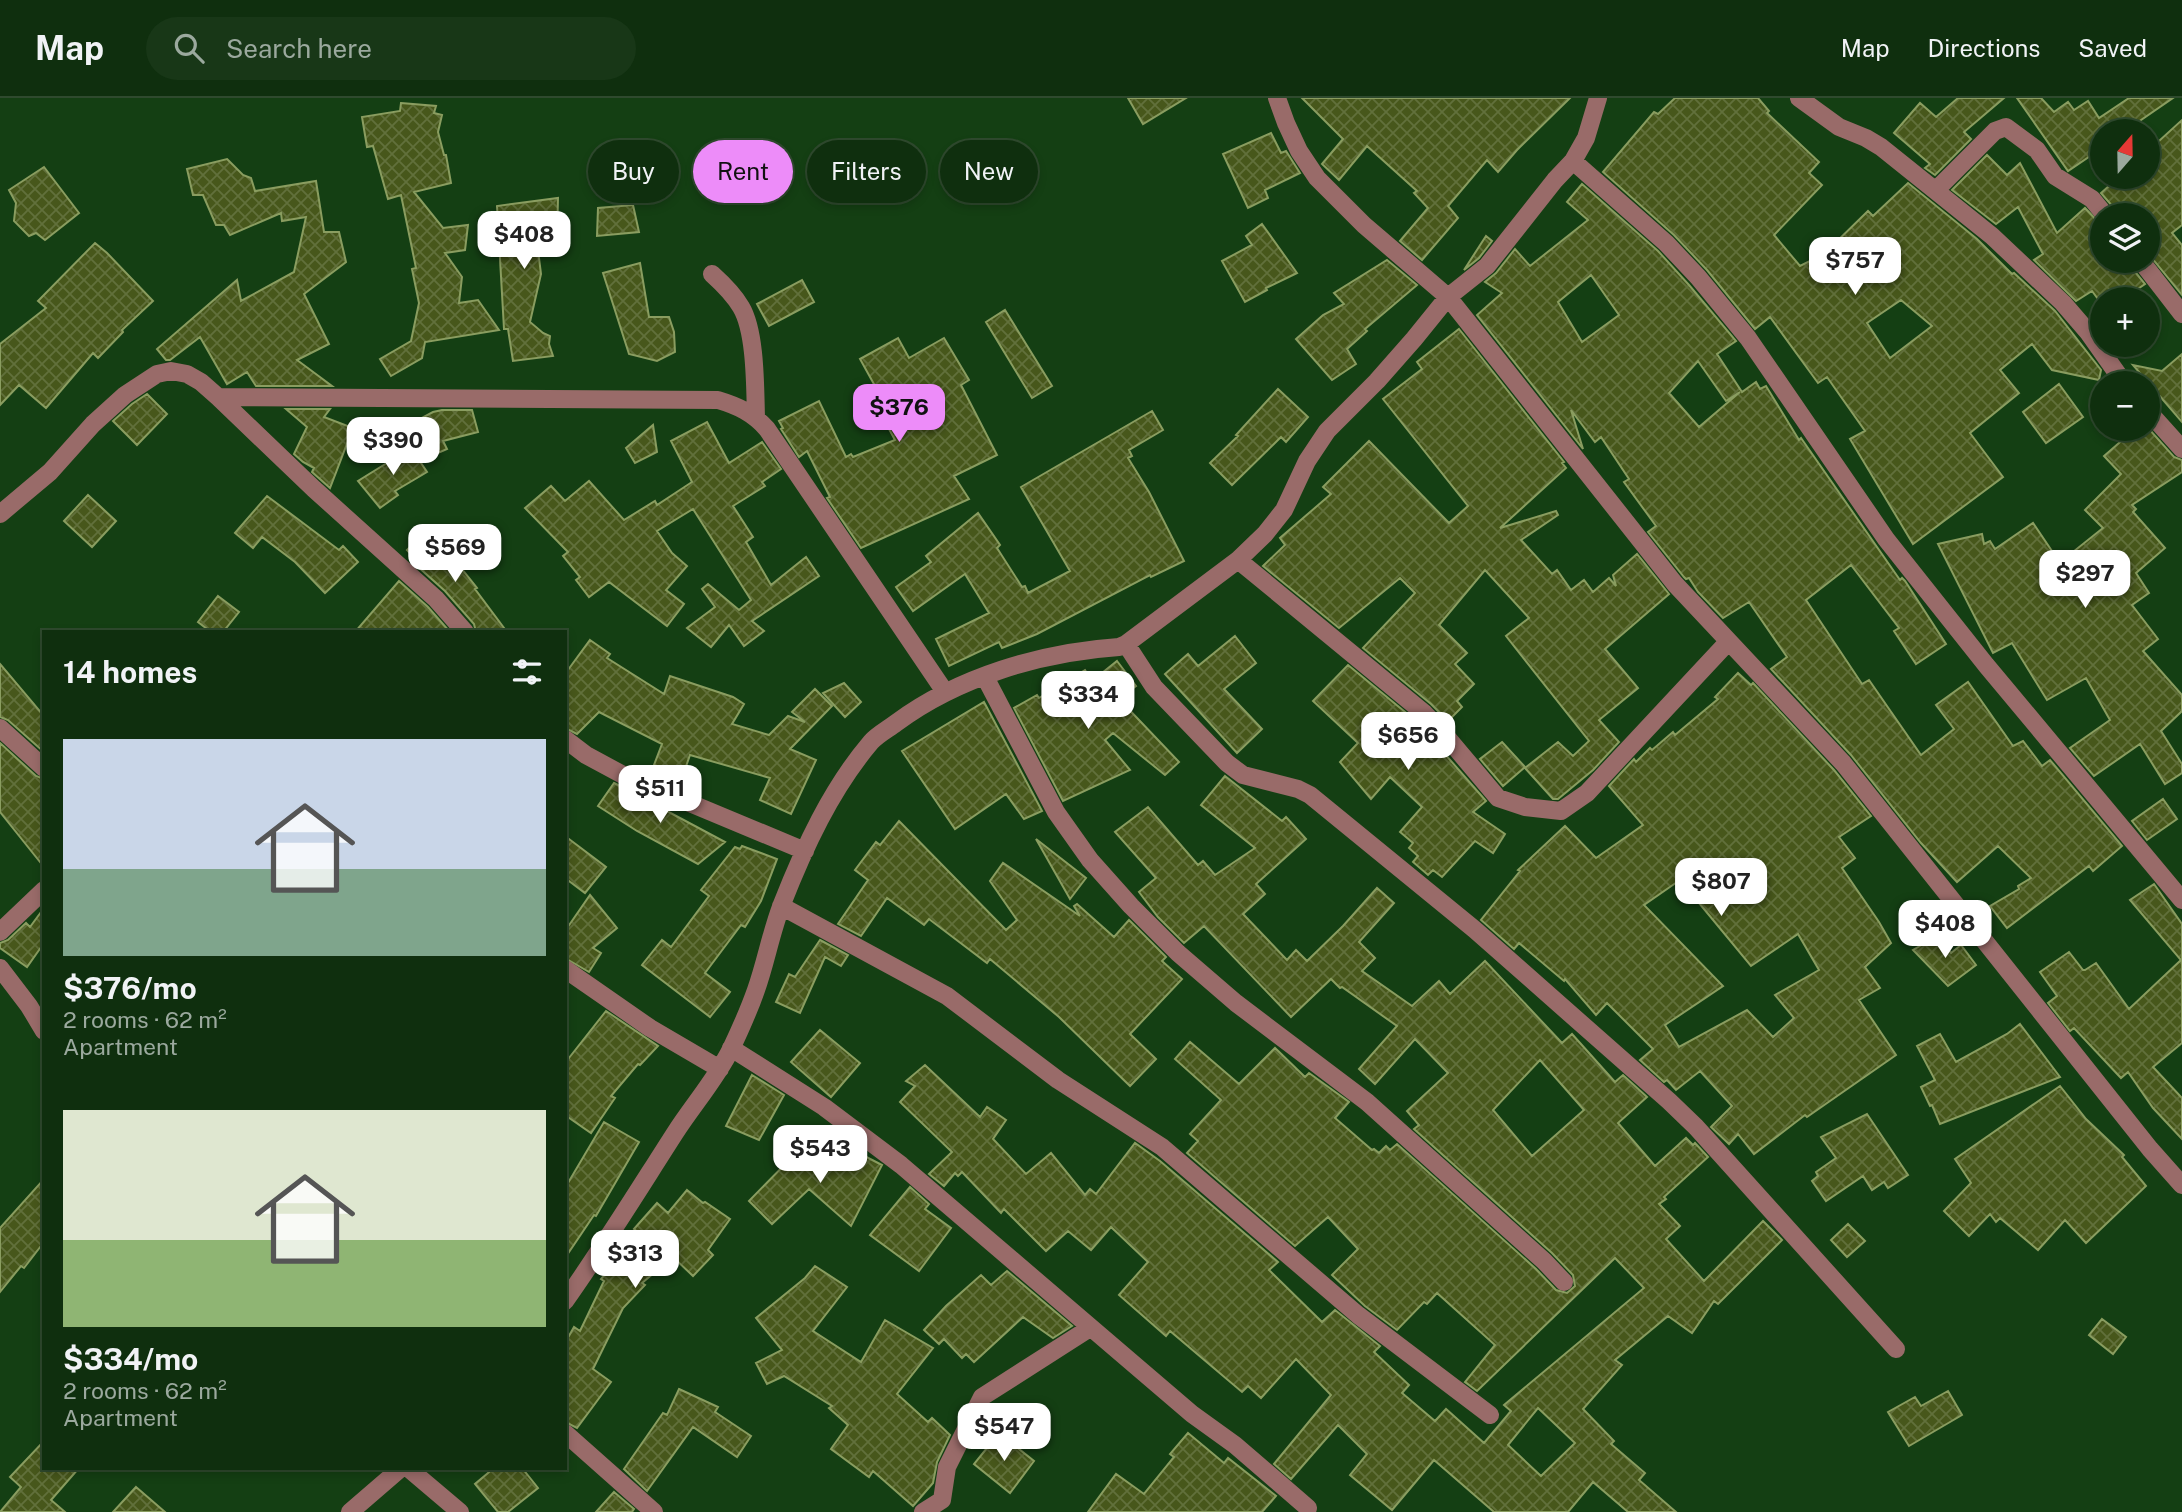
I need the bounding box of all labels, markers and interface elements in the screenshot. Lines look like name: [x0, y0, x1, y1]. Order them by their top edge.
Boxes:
search box: [146, 17, 636, 80]
text: Map: [35, 29, 104, 67]
icon: search: [170, 29, 208, 67]
text: Search here: [226, 33, 372, 64]
text: Map: [1841, 34, 1890, 62]
text: Directions: [1928, 34, 2040, 62]
text: Saved: [2078, 34, 2147, 62]
north arrow: [2090, 119, 2160, 189]
map controls: [2090, 119, 2160, 441]
chip: Buy: [588, 140, 679, 203]
chip: Rent: [693, 140, 793, 203]
chip: Filters: [807, 140, 926, 203]
chip: New: [940, 140, 1038, 203]
button: layers: [2090, 203, 2160, 273]
pin: $408: [483, 212, 565, 271]
text: $408: [494, 220, 554, 247]
pin: $757: [1814, 238, 1896, 297]
text: $757: [1825, 246, 1885, 273]
button: +: [2090, 287, 2160, 357]
button: −: [2090, 371, 2160, 441]
pin: $376: [858, 384, 940, 444]
text: $376: [869, 393, 929, 420]
pin: $390: [352, 418, 434, 477]
text: $390: [363, 426, 423, 453]
pin: $569: [414, 524, 496, 584]
text: $569: [424, 533, 486, 560]
pin: $297: [2044, 550, 2126, 610]
text: $297: [2055, 559, 2115, 586]
icon: filters: [508, 653, 546, 691]
text: 14 homes: [63, 654, 197, 690]
pin: $334: [1047, 672, 1129, 731]
text: $334: [1057, 680, 1119, 707]
pin: $656: [1367, 712, 1449, 772]
text: $656: [1377, 721, 1439, 748]
pin: $511: [619, 766, 701, 825]
text: $511: [635, 774, 685, 801]
icon: home: [242, 785, 368, 911]
pin: $807: [1680, 858, 1762, 918]
text: $807: [1691, 867, 1751, 894]
pin: $408: [1904, 900, 1986, 960]
text: $408: [1915, 909, 1975, 936]
text: $376/mo: [63, 970, 197, 1006]
text: 2 rooms · 62 m²: [63, 1006, 227, 1033]
text: Apartment: [63, 1033, 178, 1060]
pin: $543: [779, 1126, 861, 1185]
text: $543: [789, 1134, 851, 1161]
icon: home: [242, 1156, 368, 1282]
pin: $313: [594, 1230, 676, 1290]
text: $313: [607, 1239, 663, 1266]
text: $334/mo: [63, 1341, 198, 1377]
text: 2 rooms · 62 m²: [63, 1377, 227, 1404]
text: Apartment: [63, 1404, 178, 1431]
pin: $547: [963, 1404, 1045, 1463]
text: $547: [974, 1412, 1034, 1439]

